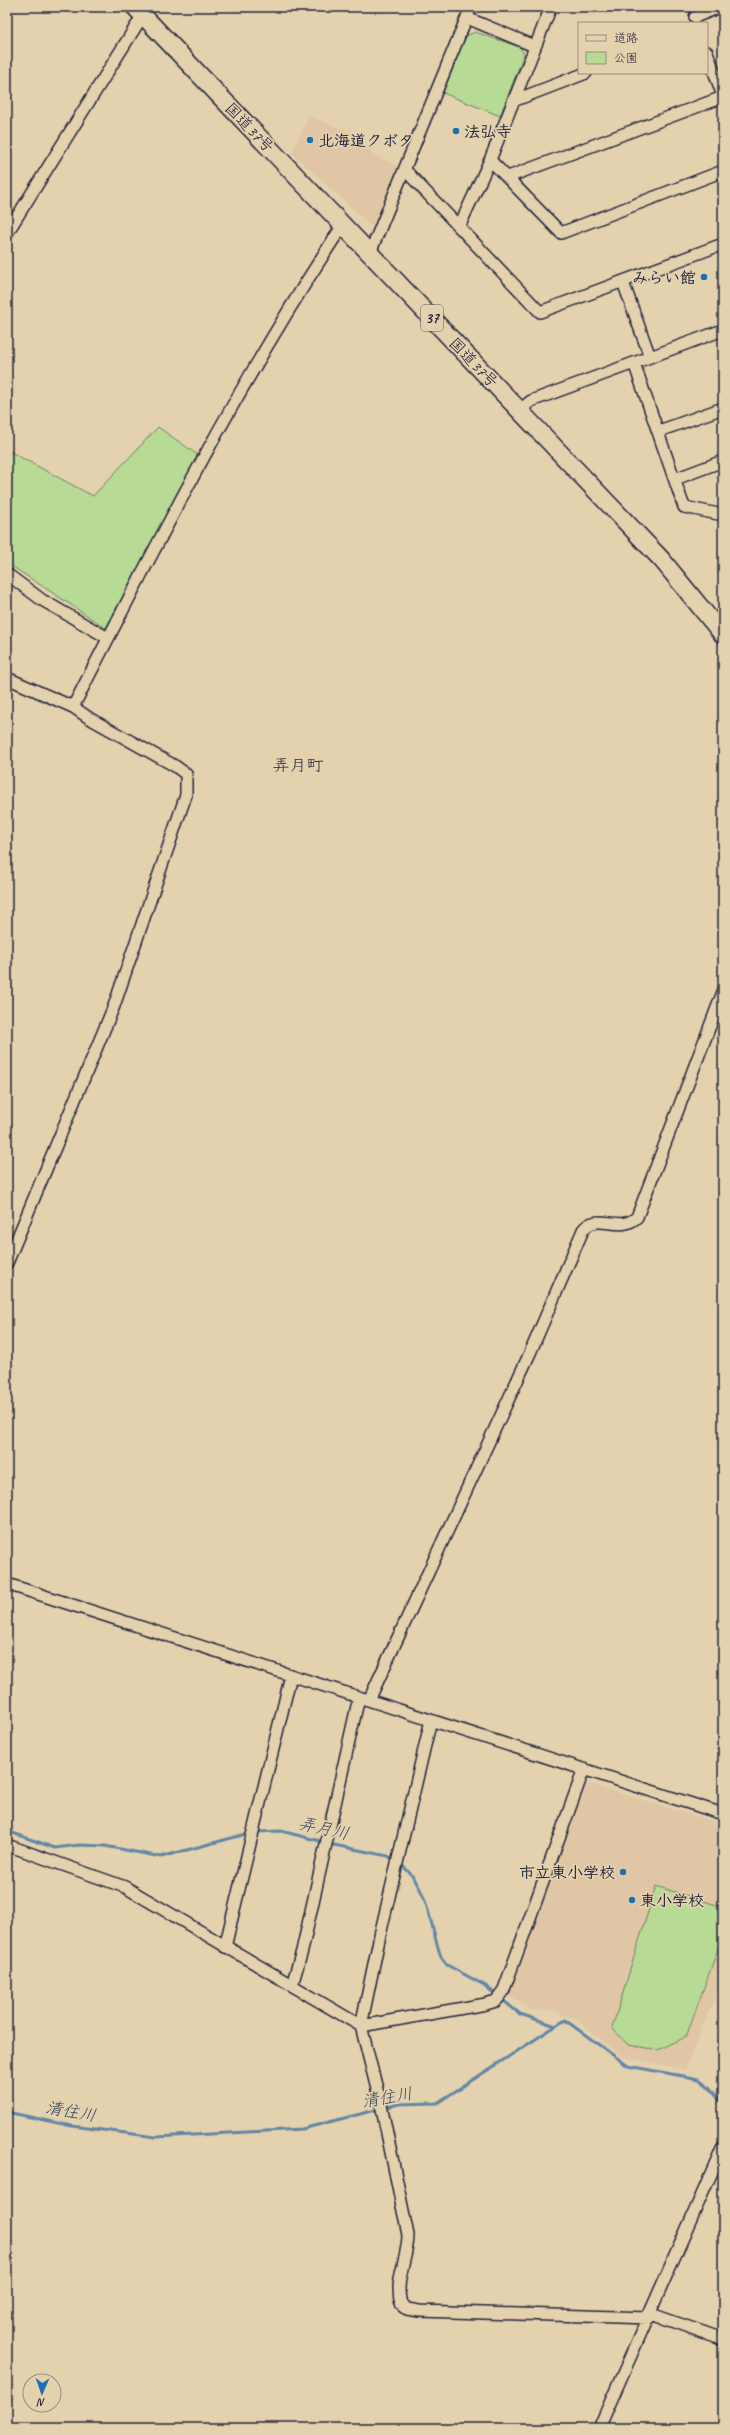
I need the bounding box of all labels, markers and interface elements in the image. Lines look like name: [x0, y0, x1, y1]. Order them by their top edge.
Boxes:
legend: [578, 22, 708, 74]
text: 道路: [614, 30, 638, 46]
text: 公園: [614, 50, 638, 66]
street label: 国道37号: [220, 98, 278, 157]
place label: 法弘寺: [464, 122, 512, 142]
marker: 法弘寺: [451, 126, 461, 136]
place label: 北海道クボタ: [318, 131, 414, 151]
marker: 北海道クボタ: [305, 135, 315, 145]
place label: みらい館: [632, 268, 696, 288]
marker: みらい館: [699, 272, 709, 282]
road number: 37: [421, 305, 443, 331]
street label: 国道37号: [444, 333, 502, 392]
district label: 弄月町: [273, 755, 324, 776]
water label: 弄月川: [297, 1813, 351, 1844]
place label: 市立東小学校: [519, 1863, 615, 1883]
marker: 市立東小学校: [618, 1867, 628, 1877]
place label: 東小学校: [640, 1891, 704, 1911]
marker: 東小学校: [627, 1895, 637, 1905]
water label: 清住川: [360, 2083, 414, 2112]
water label: 清住川: [44, 2097, 98, 2126]
north arrow: [22, 2373, 62, 2413]
text: N: [36, 2396, 45, 2410]

